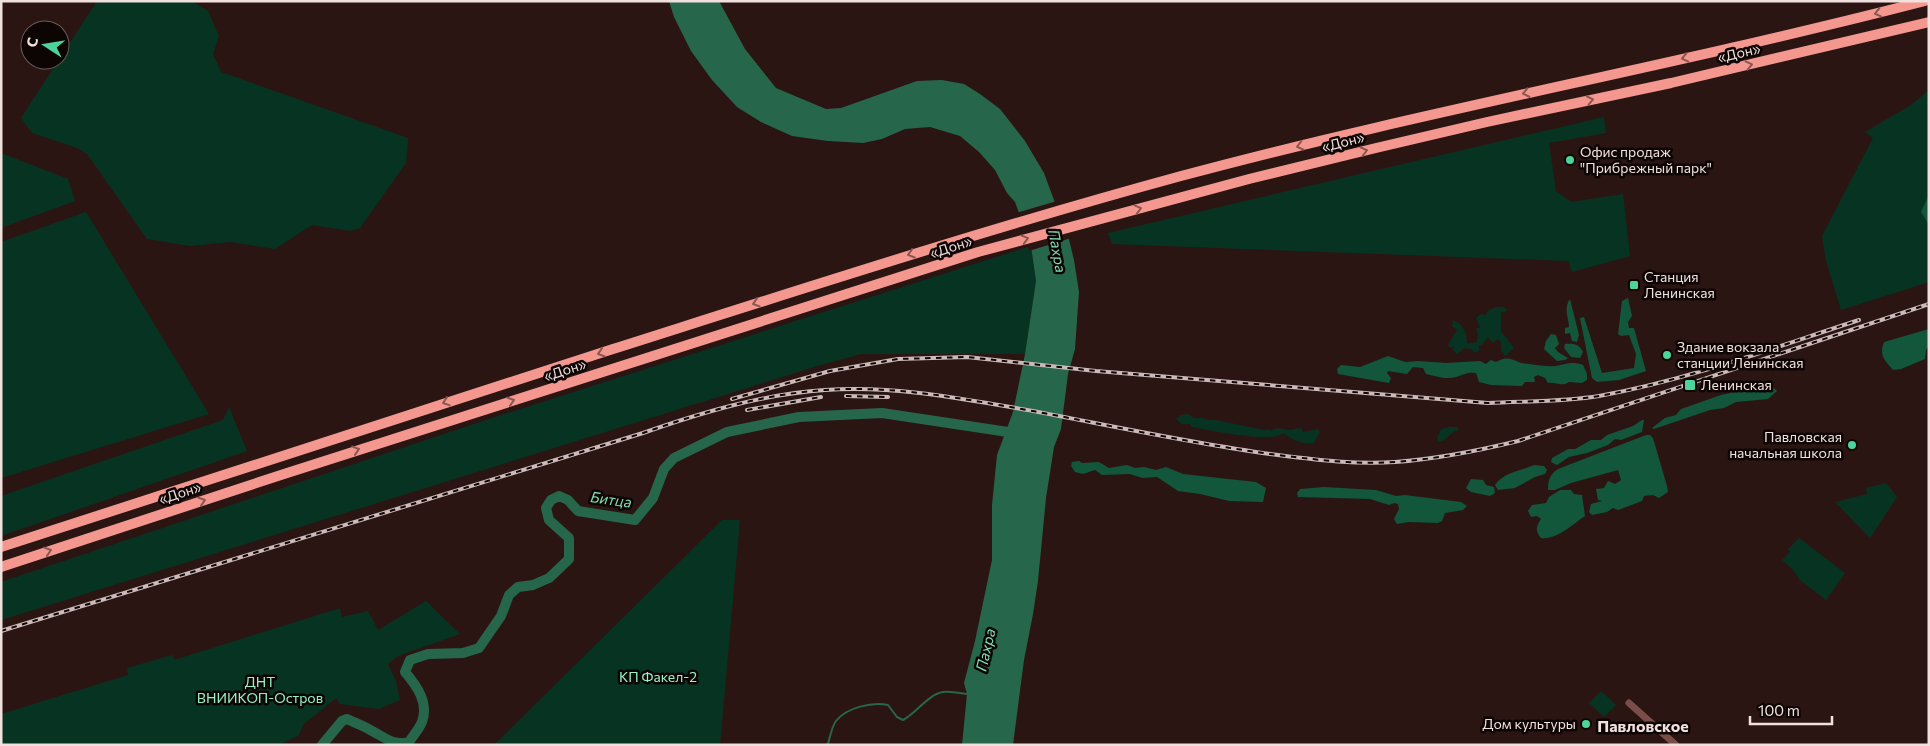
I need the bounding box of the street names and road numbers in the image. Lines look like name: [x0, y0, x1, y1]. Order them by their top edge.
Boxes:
street label: «Дон»: [1716, 39, 1762, 66]
street label: «Дон»: [1320, 128, 1366, 155]
street label: «Дон»: [928, 232, 974, 261]
street label: «Дон»: [542, 355, 588, 384]
street label: «Дон»: [157, 478, 203, 507]

